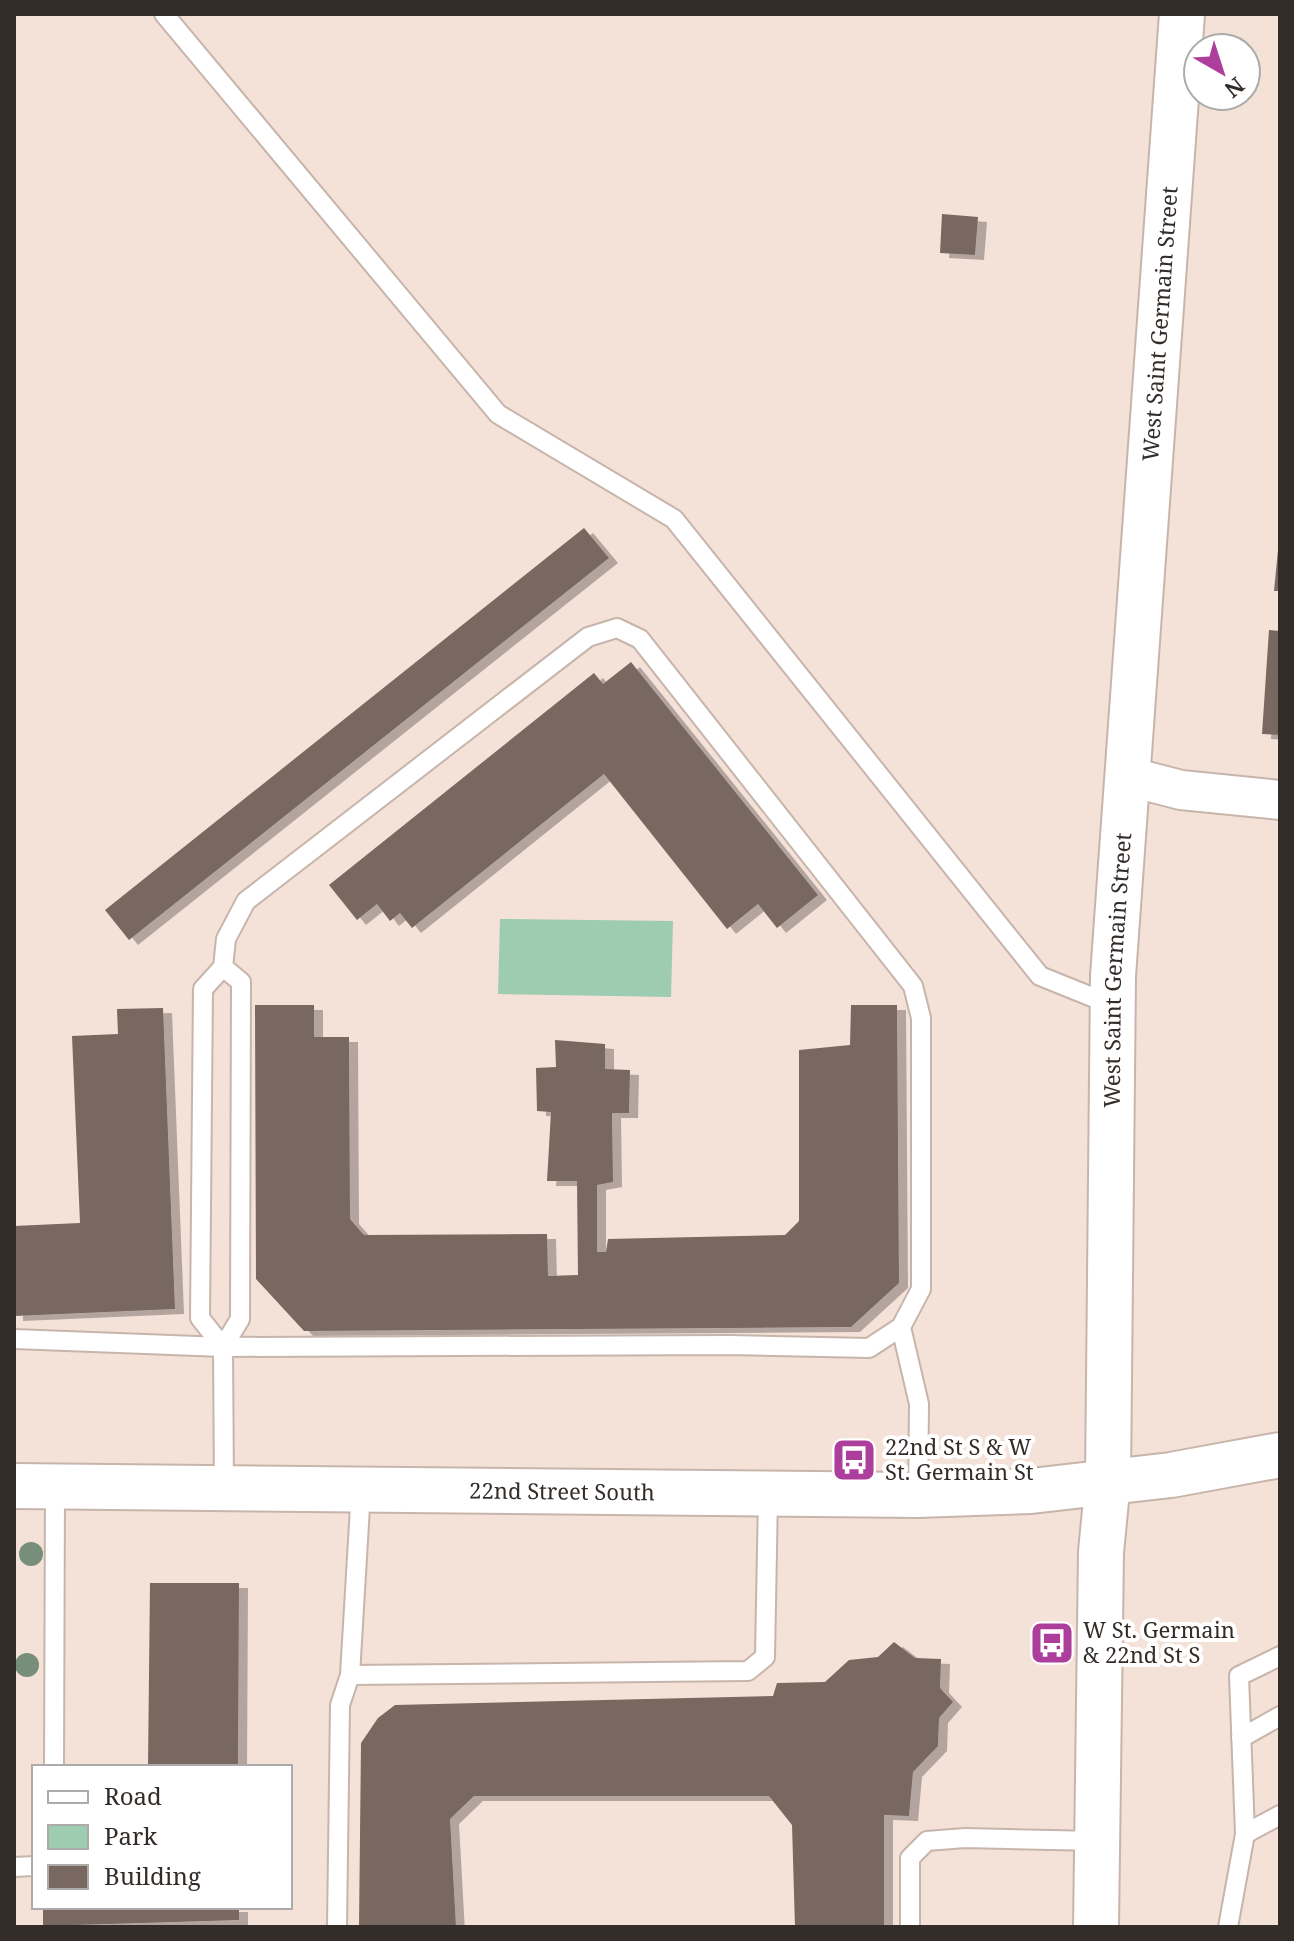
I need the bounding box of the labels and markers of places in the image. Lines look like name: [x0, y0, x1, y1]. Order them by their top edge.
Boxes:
place label: 22nd St S & W St. Germain St: [885, 1431, 1034, 1486]
bus stop icon: 22nd St S & W St. Germain St: [830, 1436, 878, 1484]
place label: W St. Germain & 22nd St S: [1083, 1614, 1235, 1669]
bus stop icon: W St. Germain & 22nd St S: [1028, 1619, 1076, 1667]

